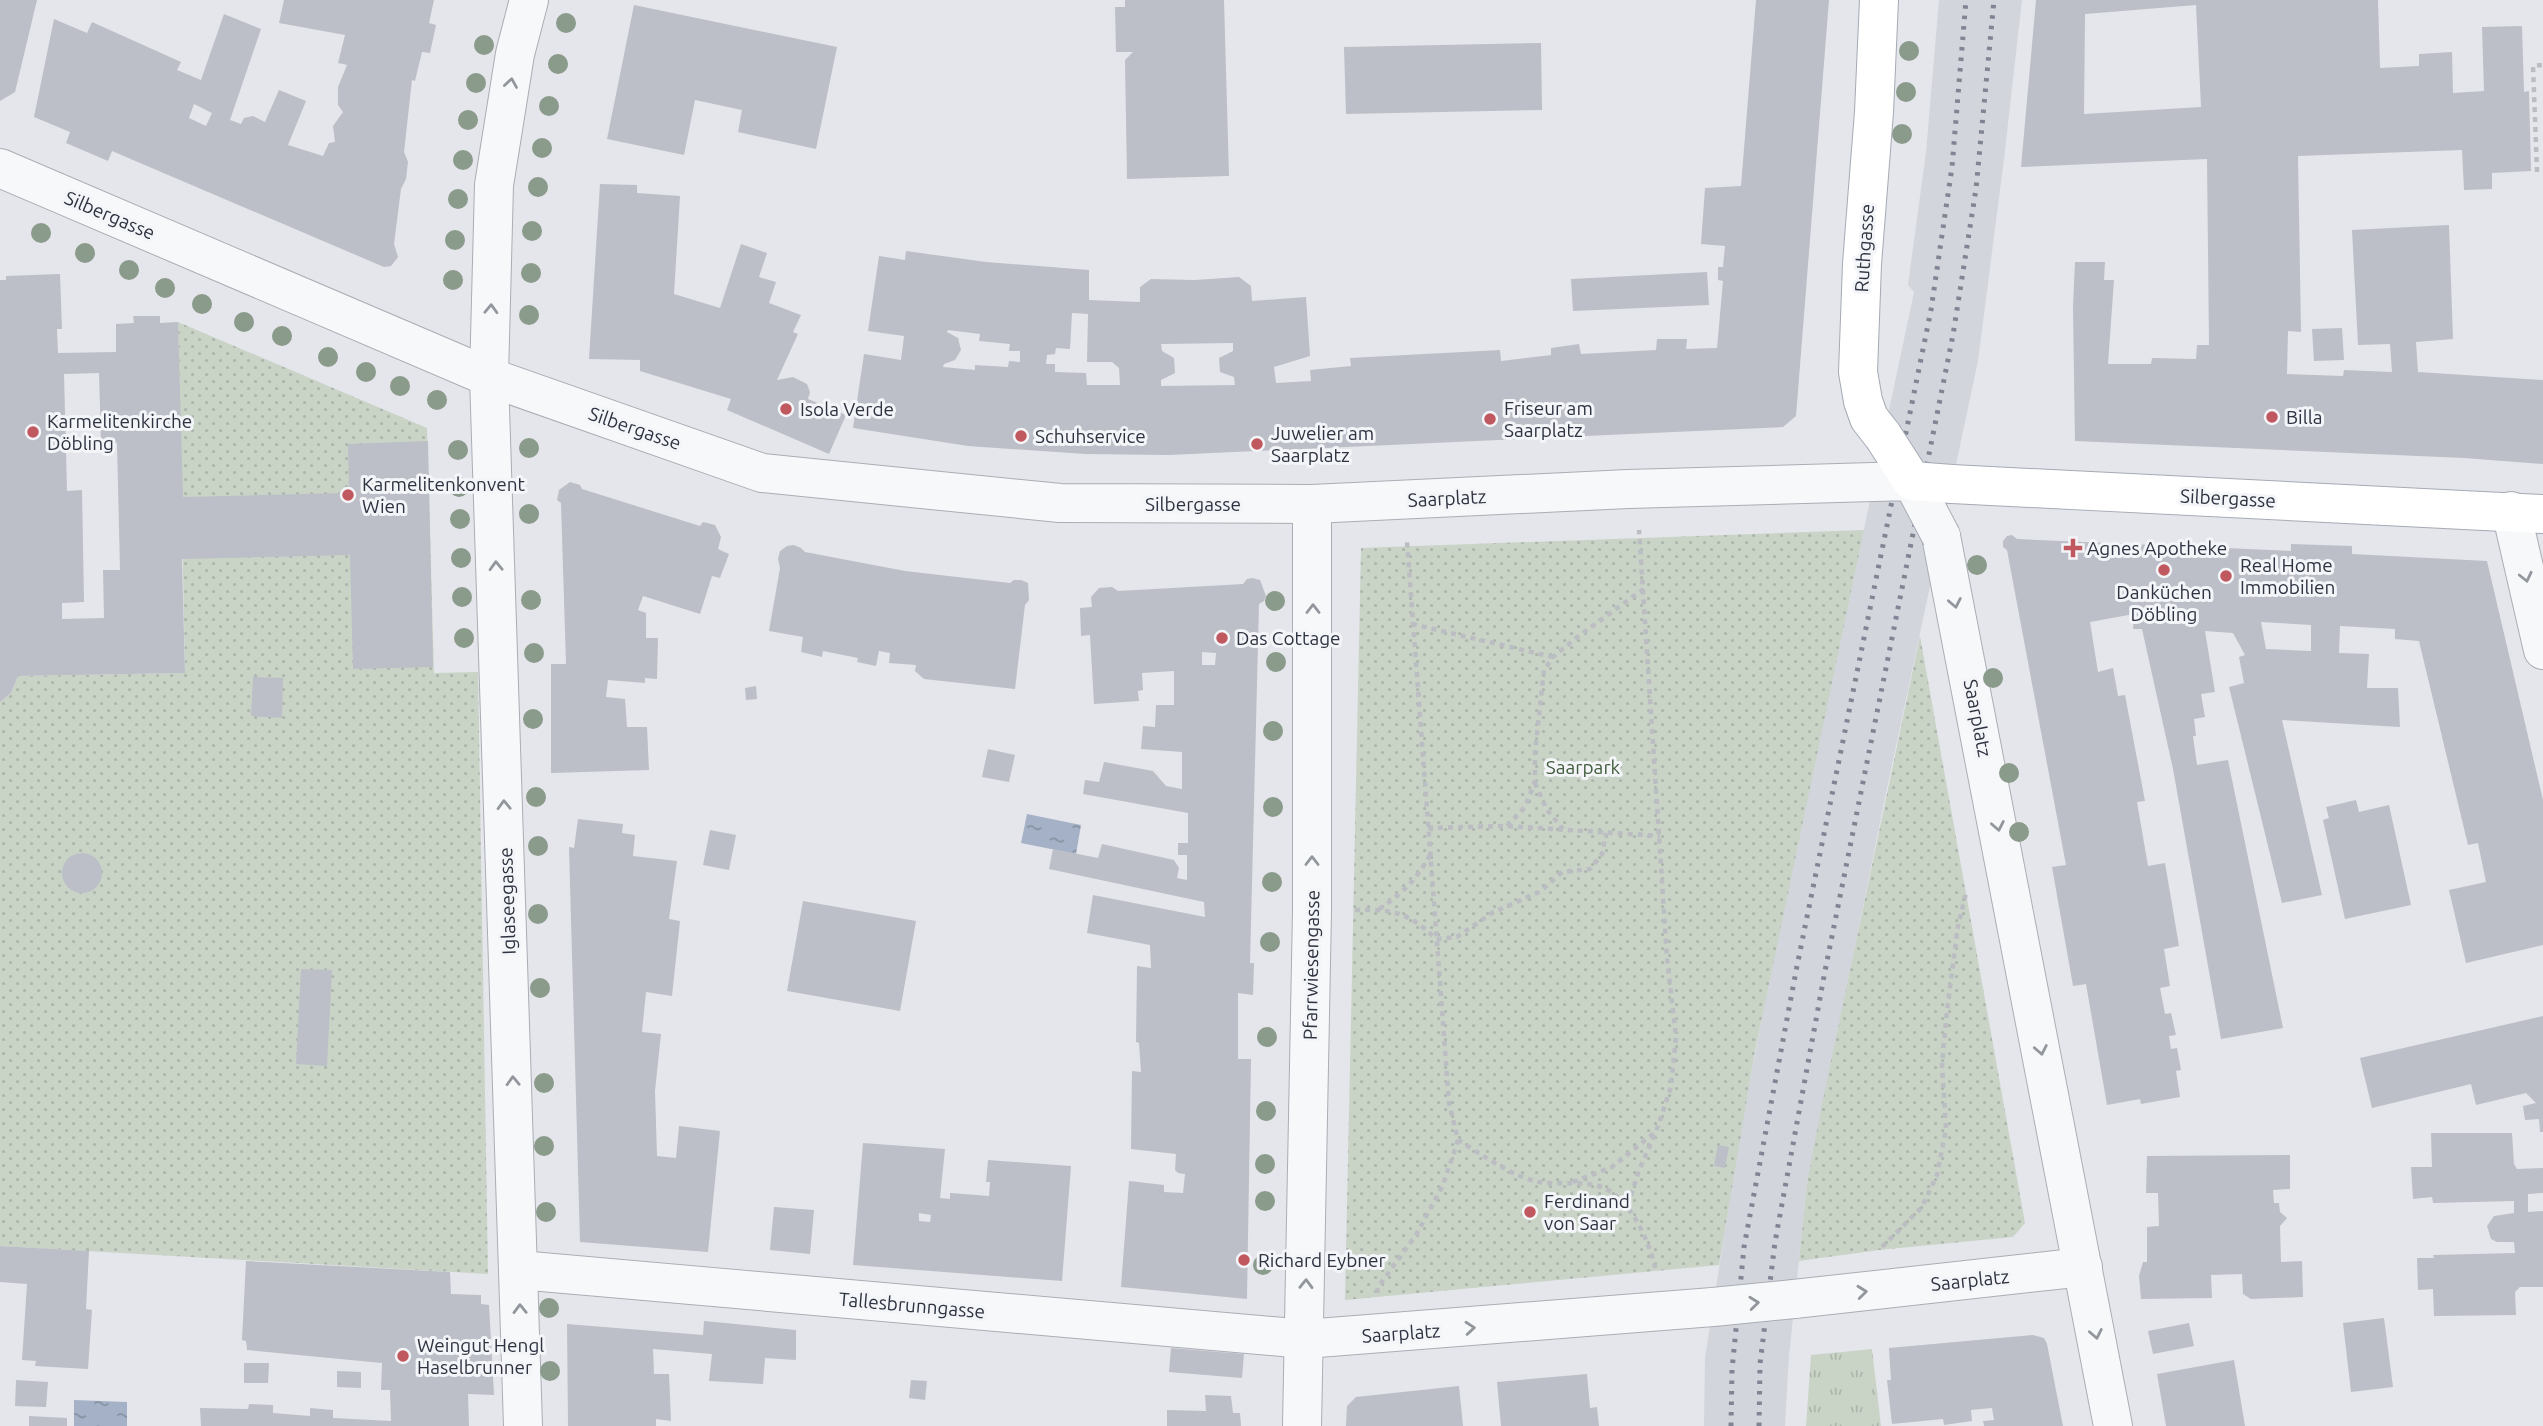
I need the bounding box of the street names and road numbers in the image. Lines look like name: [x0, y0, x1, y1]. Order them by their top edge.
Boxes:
street label: Silbergasse: [62, 186, 158, 244]
street label: Ruthgasse: [1850, 203, 1878, 293]
street label: Silbergasse: [586, 402, 684, 454]
street label: Saarplatz: [1407, 485, 1487, 511]
street label: Silbergasse: [2179, 485, 2277, 511]
street label: Silbergasse: [1145, 493, 1241, 515]
street label: Saarplatz: [1960, 677, 1996, 759]
street label: Iglaseegasse: [494, 847, 520, 955]
street label: Pfarrwiesengasse: [1299, 890, 1323, 1040]
street label: Saarplatz: [1930, 1265, 2011, 1295]
street label: Tallesbrunngasse: [838, 1288, 986, 1322]
street label: Saarplatz: [1361, 1319, 1441, 1347]

